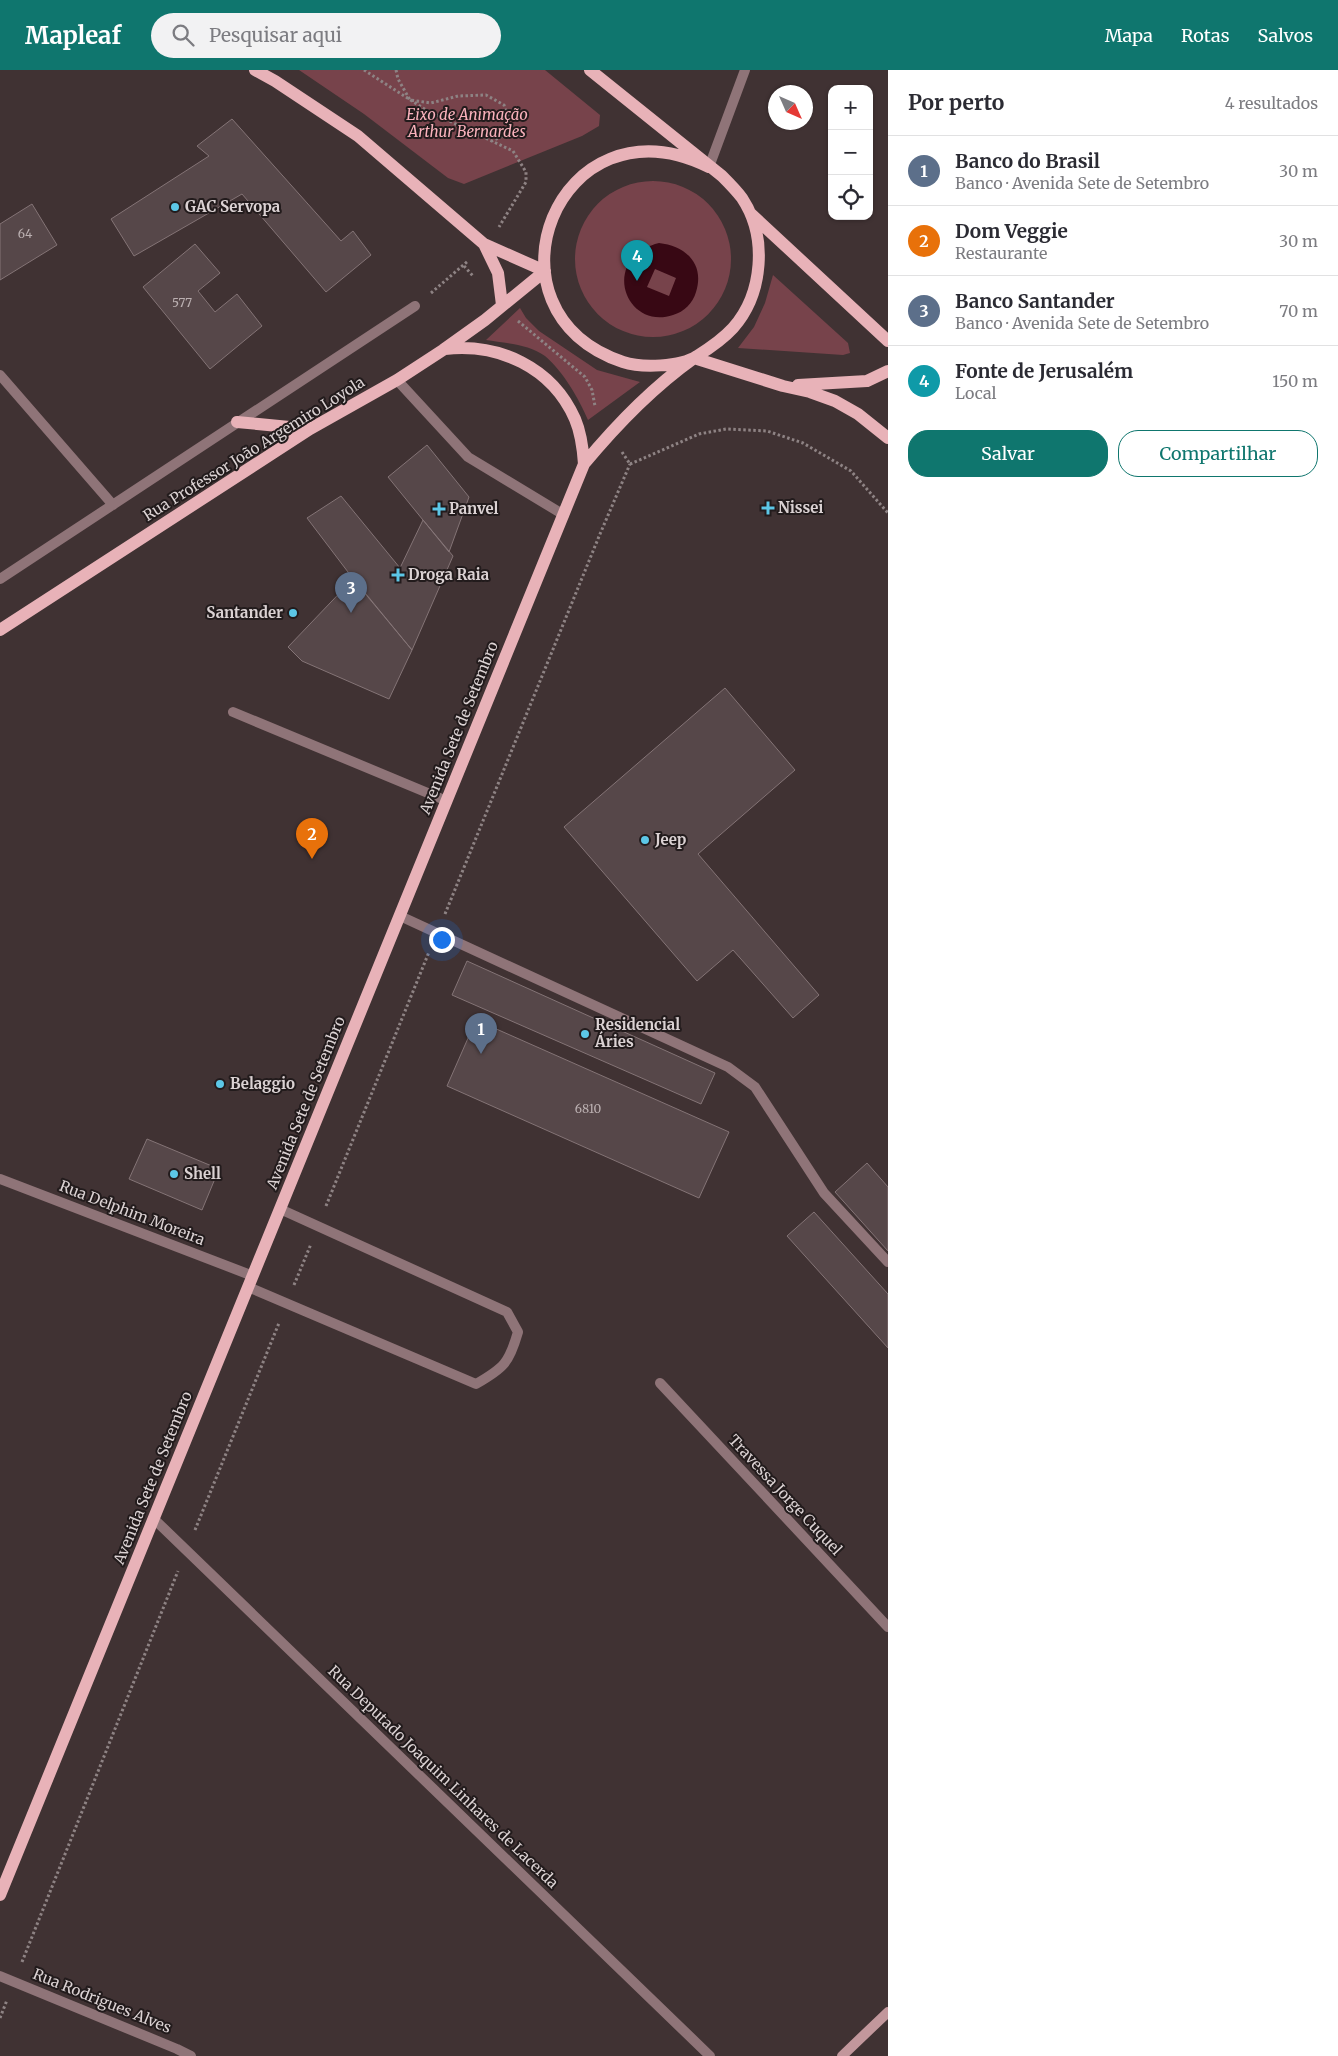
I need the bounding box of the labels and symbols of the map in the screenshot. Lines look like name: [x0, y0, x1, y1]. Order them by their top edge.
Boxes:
north arrow: [768, 85, 813, 130]
park label: Eixo de Animação Arthur Bernardes: [406, 105, 528, 141]
place label: GAC Servopa: [185, 197, 281, 216]
marker: GAC Servopa: [169, 201, 181, 213]
house number: 64: [18, 226, 33, 241]
pin: 4: [621, 240, 653, 281]
house number: 577: [172, 295, 192, 310]
street label: Rua Professor João Argemiro Loyola: [139, 372, 368, 525]
place label: Nissei: [778, 498, 823, 517]
place label: Panvel: [449, 499, 499, 518]
marker: Nissei: [762, 502, 774, 514]
marker: Panvel: [433, 503, 445, 515]
place label: Droga Raia: [408, 565, 490, 584]
marker: Droga Raia: [392, 569, 404, 581]
pin: 3: [335, 572, 367, 613]
place label: Santander: [206, 603, 283, 622]
marker: Santander: [287, 607, 299, 619]
street label: Avenida Sete de Setembro: [415, 638, 502, 818]
pin: 2: [296, 818, 328, 859]
place label: Jeep: [654, 830, 687, 849]
marker: Jeep: [639, 834, 651, 846]
your location: [429, 927, 455, 953]
street label: Avenida Sete de Setembro: [262, 1013, 349, 1193]
pin: 1: [465, 1013, 497, 1054]
place label: Residencial Áries: [594, 1015, 680, 1051]
marker: Residencial Áries: [579, 1028, 591, 1040]
place label: Belaggio: [230, 1074, 295, 1093]
marker: Belaggio: [214, 1078, 226, 1090]
house number: 6810: [575, 1101, 602, 1116]
place label: Shell: [184, 1164, 221, 1183]
marker: Shell: [168, 1168, 180, 1180]
street label: Rua Delphim Moreira: [57, 1176, 208, 1249]
street label: Avenida Sete de Setembro: [109, 1388, 196, 1568]
street label: Travessa Jorge Cuquel: [725, 1430, 846, 1559]
street label: Rua Deputado Joaquim Linhares de Lacerda: [324, 1661, 562, 1892]
street label: Rua Rodrigues Alves: [30, 1964, 174, 2037]

